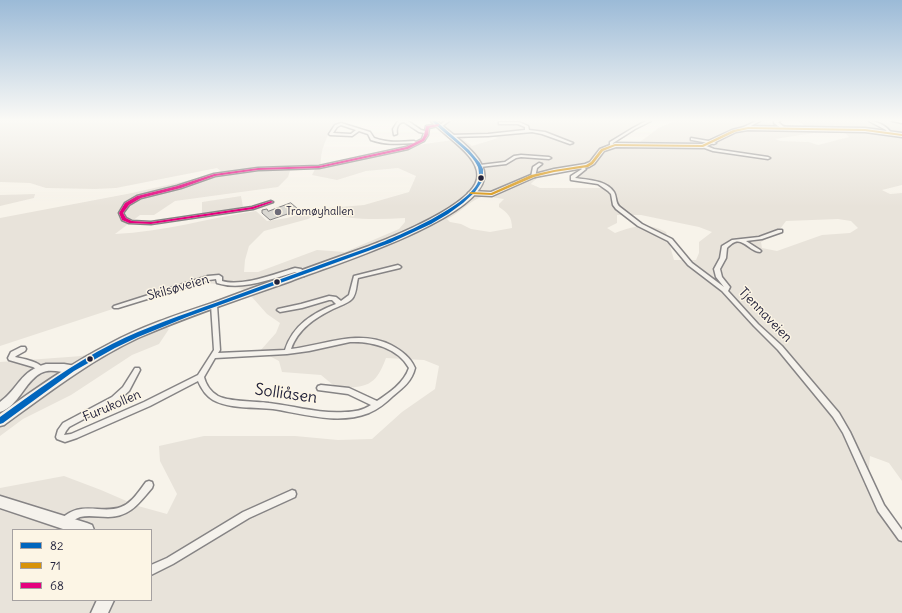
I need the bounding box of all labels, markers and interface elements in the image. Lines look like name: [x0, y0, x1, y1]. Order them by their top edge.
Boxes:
unlabelled marker: [476, 173, 486, 183]
place label: Tromøyhallen: [286, 205, 354, 219]
marker: Tromøyhallen: [273, 207, 283, 217]
street label: Skilsøveien: [145, 272, 211, 304]
unlabelled marker: [272, 277, 282, 287]
street label: Tjennaveien: [735, 284, 795, 346]
unlabelled marker: [85, 354, 95, 364]
street label: Solliåsen: [253, 380, 319, 408]
street label: Furukollen: [81, 387, 143, 425]
legend: [12, 529, 152, 601]
text: 82: [50, 538, 64, 553]
text: 71: [50, 558, 61, 573]
text: 68: [50, 578, 64, 593]

